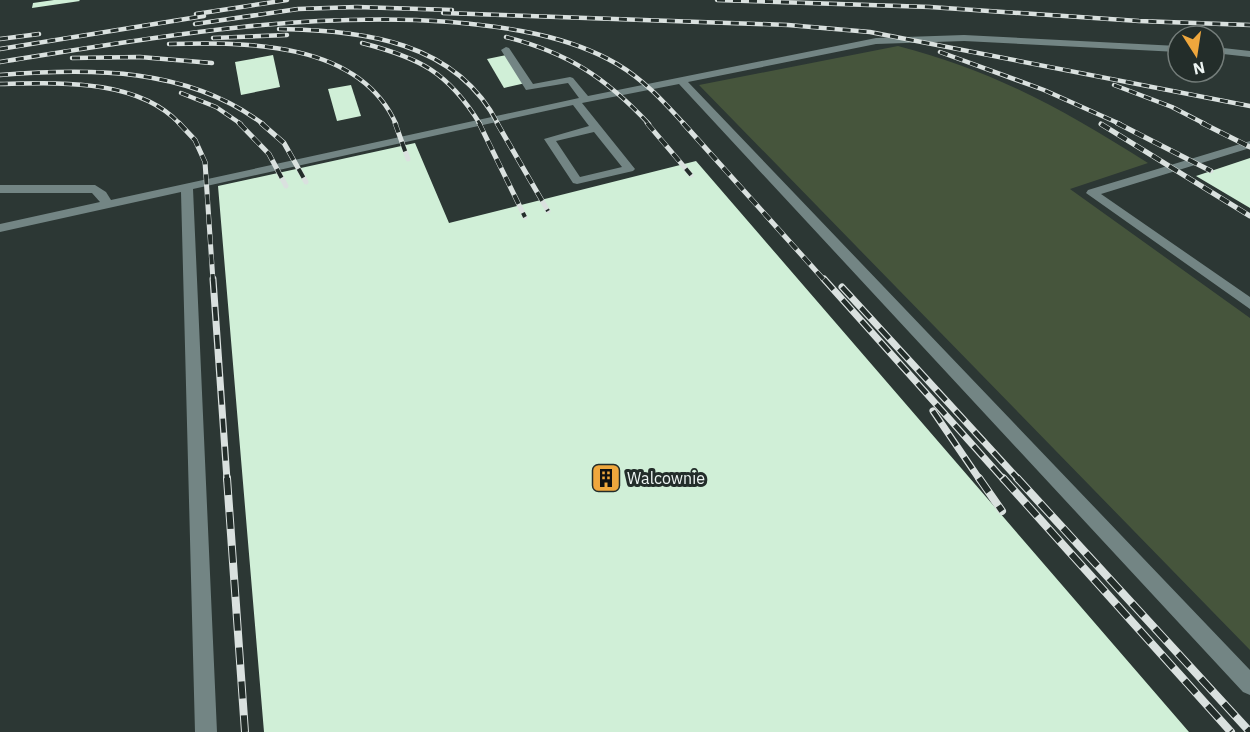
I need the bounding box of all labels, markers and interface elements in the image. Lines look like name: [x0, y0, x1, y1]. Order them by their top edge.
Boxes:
north arrow: [1166, 24, 1226, 84]
text: N: [1191, 58, 1207, 80]
building icon: Walcownie: [590, 462, 622, 494]
place label: Walcownie: [627, 468, 705, 488]

